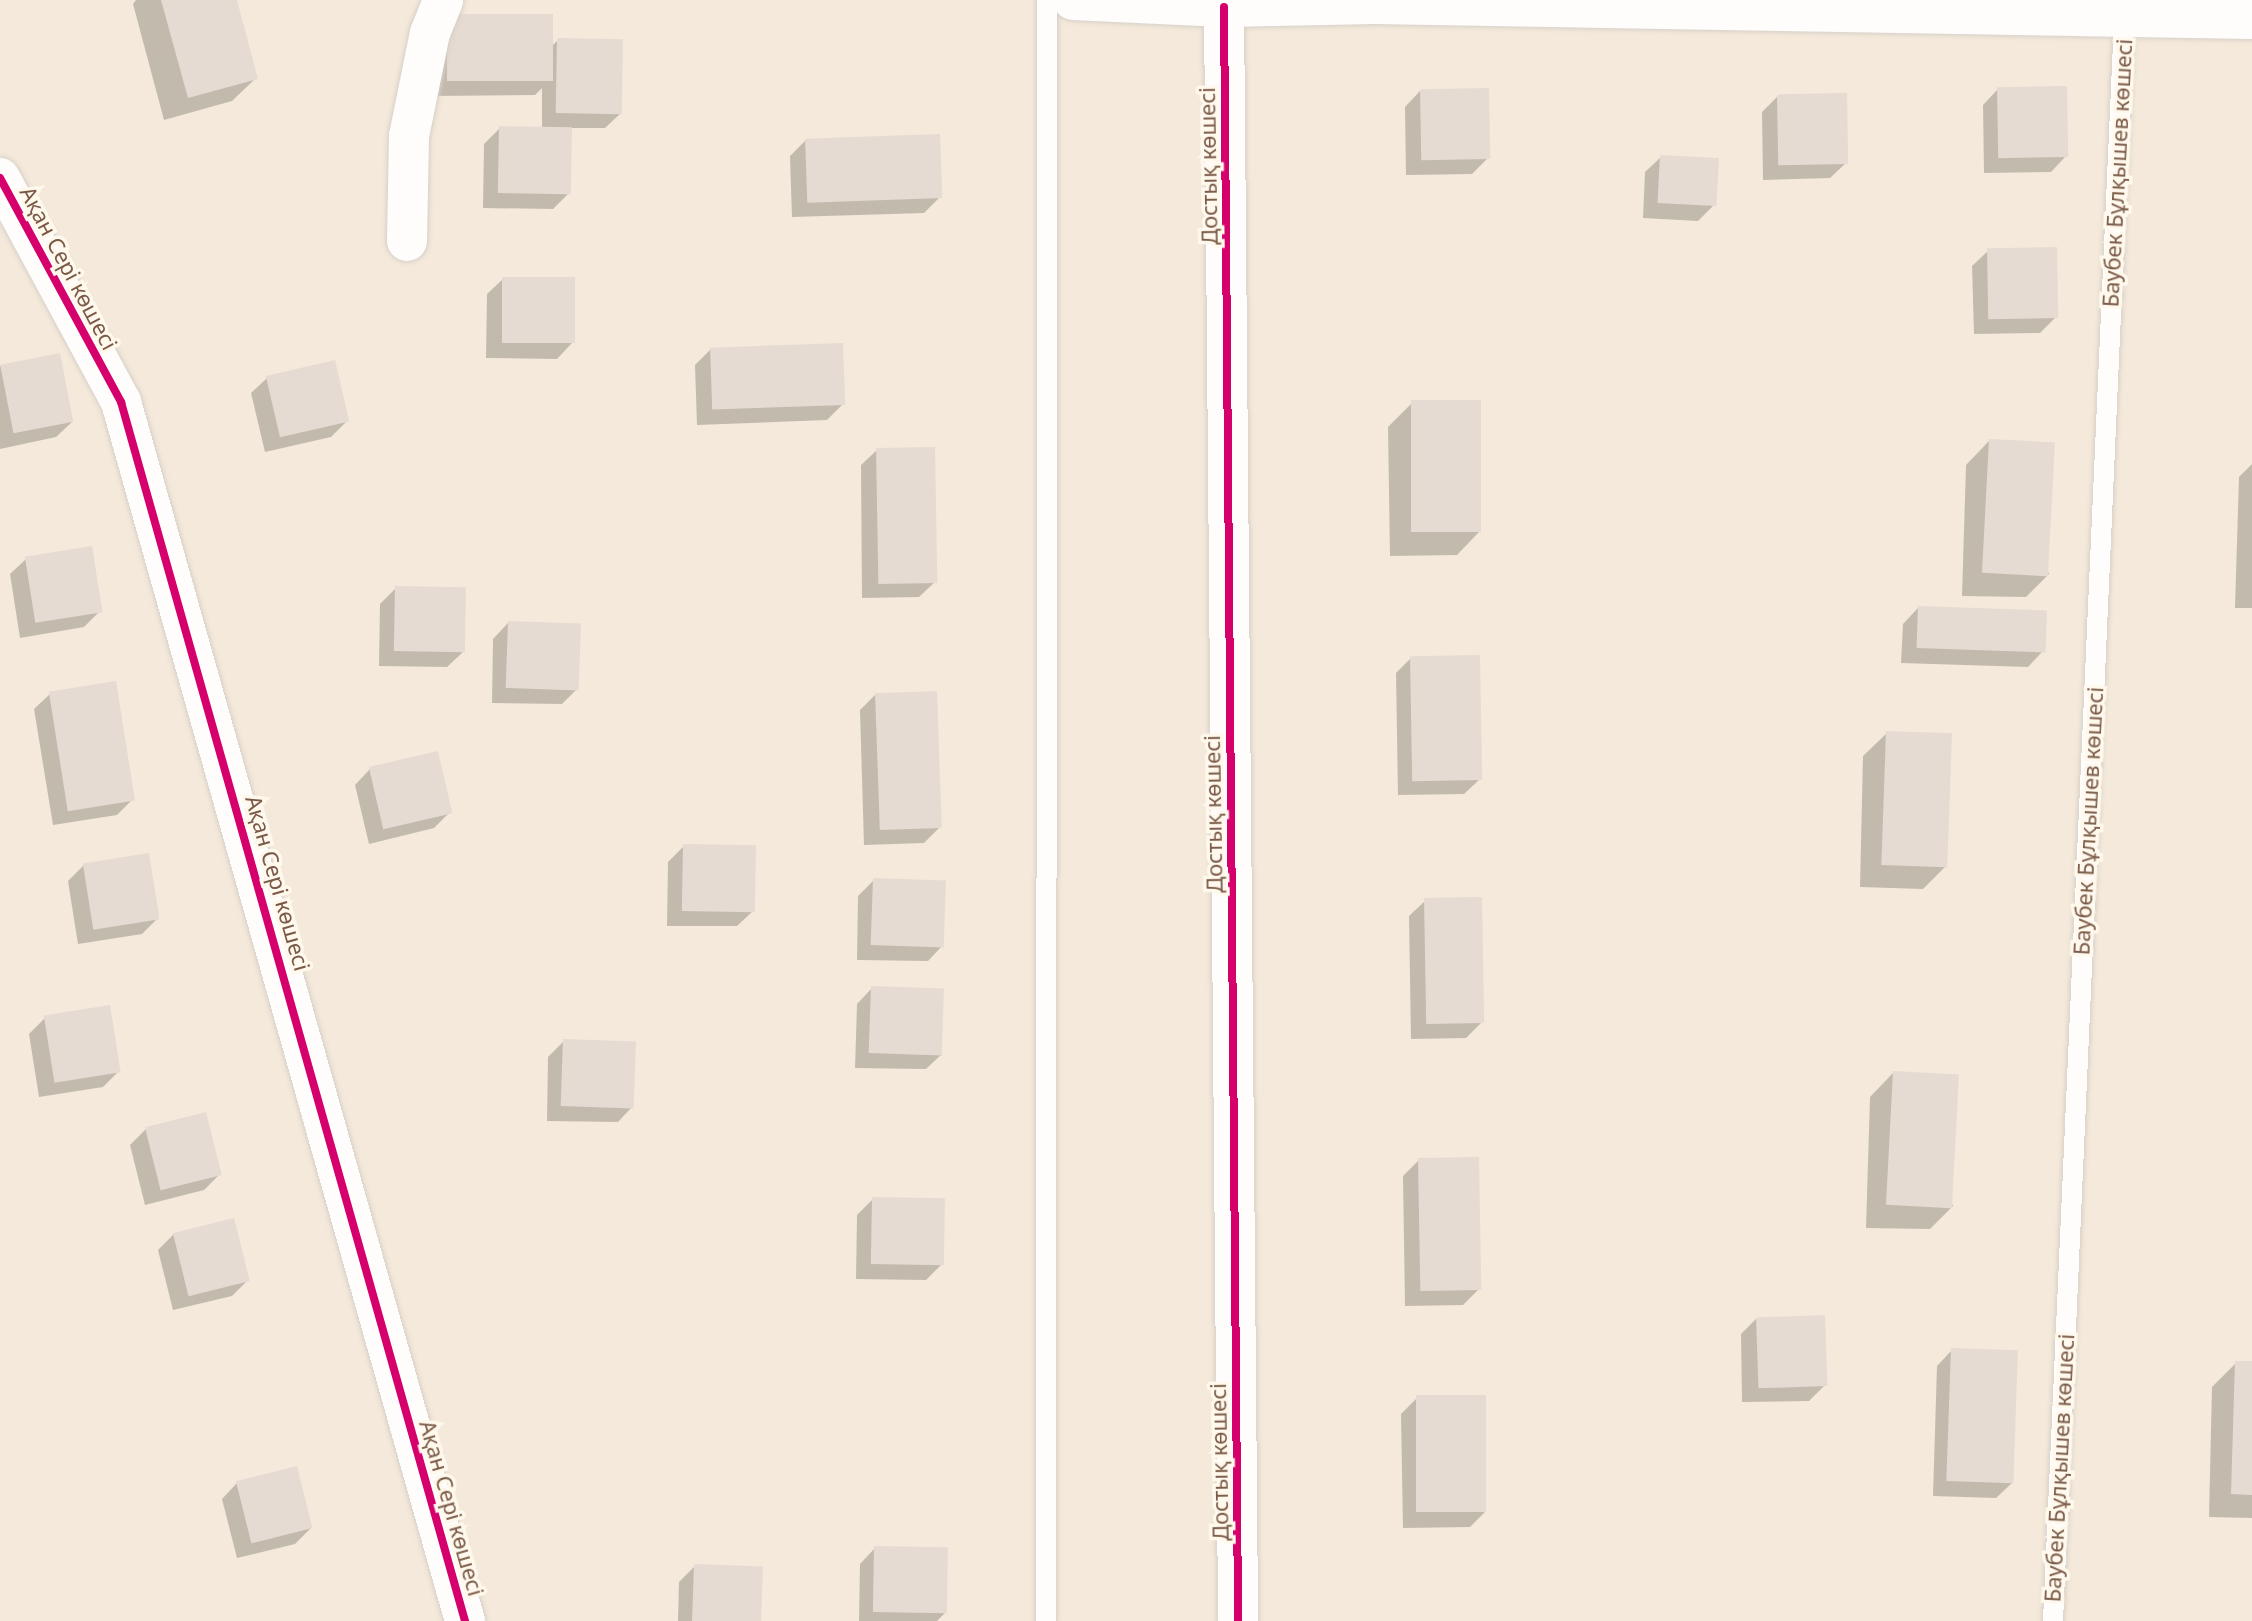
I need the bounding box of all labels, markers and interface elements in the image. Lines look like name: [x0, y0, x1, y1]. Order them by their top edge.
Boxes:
street label: Баубек Бұлқышев көшесі: [2097, 38, 2137, 308]
street label: Достық көшесі: [1193, 87, 1223, 245]
street label: Ақан Сері көшесі: [15, 182, 123, 354]
street label: Баубек Бұлқышев көшесі: [2068, 686, 2108, 956]
street label: Достық көшесі: [1198, 735, 1228, 893]
street label: Ақан Сері көшесі: [240, 792, 316, 974]
street label: Баубек Бұлқышев көшесі: [2039, 1333, 2079, 1603]
street label: Достық көшесі: [1204, 1383, 1234, 1541]
street label: Ақан Сері көшесі: [414, 1417, 490, 1599]

